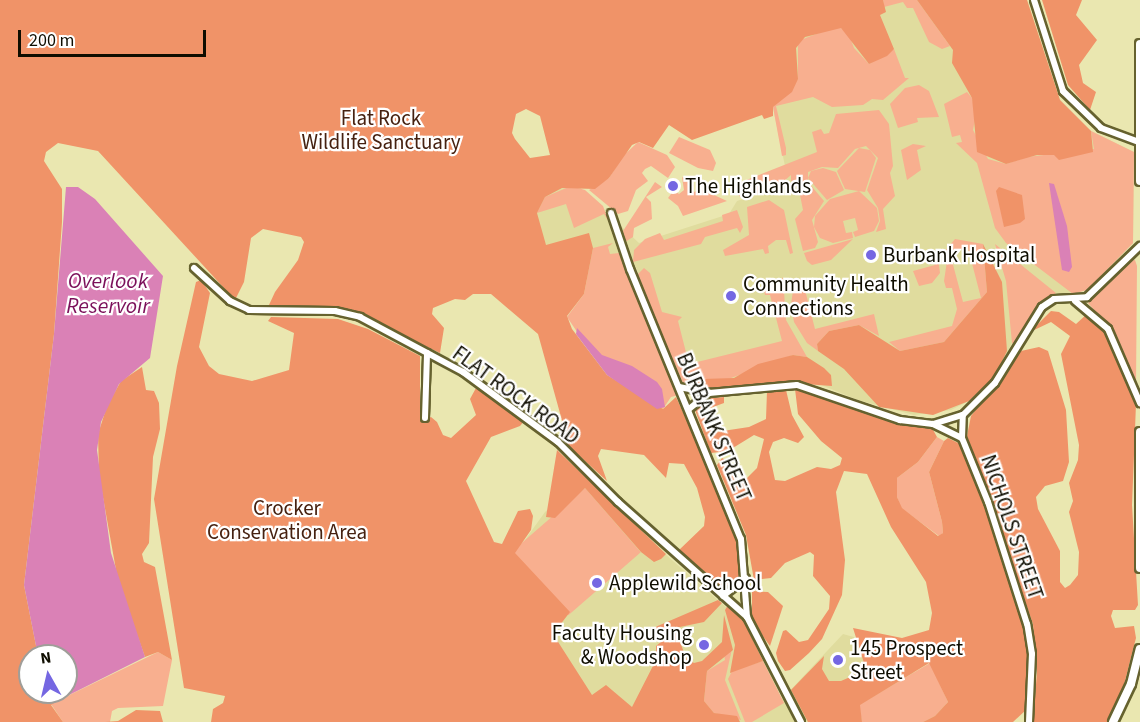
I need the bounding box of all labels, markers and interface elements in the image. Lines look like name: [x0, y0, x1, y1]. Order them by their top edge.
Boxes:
scale bar: [21, 18, 208, 56]
text: 200 m: [29, 28, 74, 53]
park label: Flat Rock Wildlife Sanctuary: [301, 105, 461, 155]
place label: The Highlands: [685, 173, 811, 199]
marker: The Highlands: [666, 179, 680, 193]
place label: Burbank Hospital: [883, 242, 1035, 268]
marker: Burbank Hospital: [864, 248, 878, 262]
water label: Overlook Reservoir: [66, 268, 150, 320]
place label: Community Health Connections: [743, 271, 909, 321]
marker: Community Health Connections: [724, 289, 738, 303]
street label: FLAT ROCK ROAD: [448, 341, 584, 449]
street label: BURBANK STREET: [671, 349, 757, 505]
street label: NICHOLS STREET: [975, 451, 1049, 603]
park label: Crocker Conservation Area: [207, 495, 367, 545]
place label: Applewild School: [609, 570, 761, 596]
marker: Applewild School: [590, 576, 604, 590]
place label: Faculty Housing & Woodshop: [552, 620, 692, 670]
place label: 145 Prospect Street: [850, 635, 963, 685]
marker: Faculty Housing & Woodshop: [697, 638, 711, 652]
north arrow: [18, 644, 78, 704]
text: N: [39, 647, 53, 670]
marker: 145 Prospect Street: [831, 653, 845, 667]

